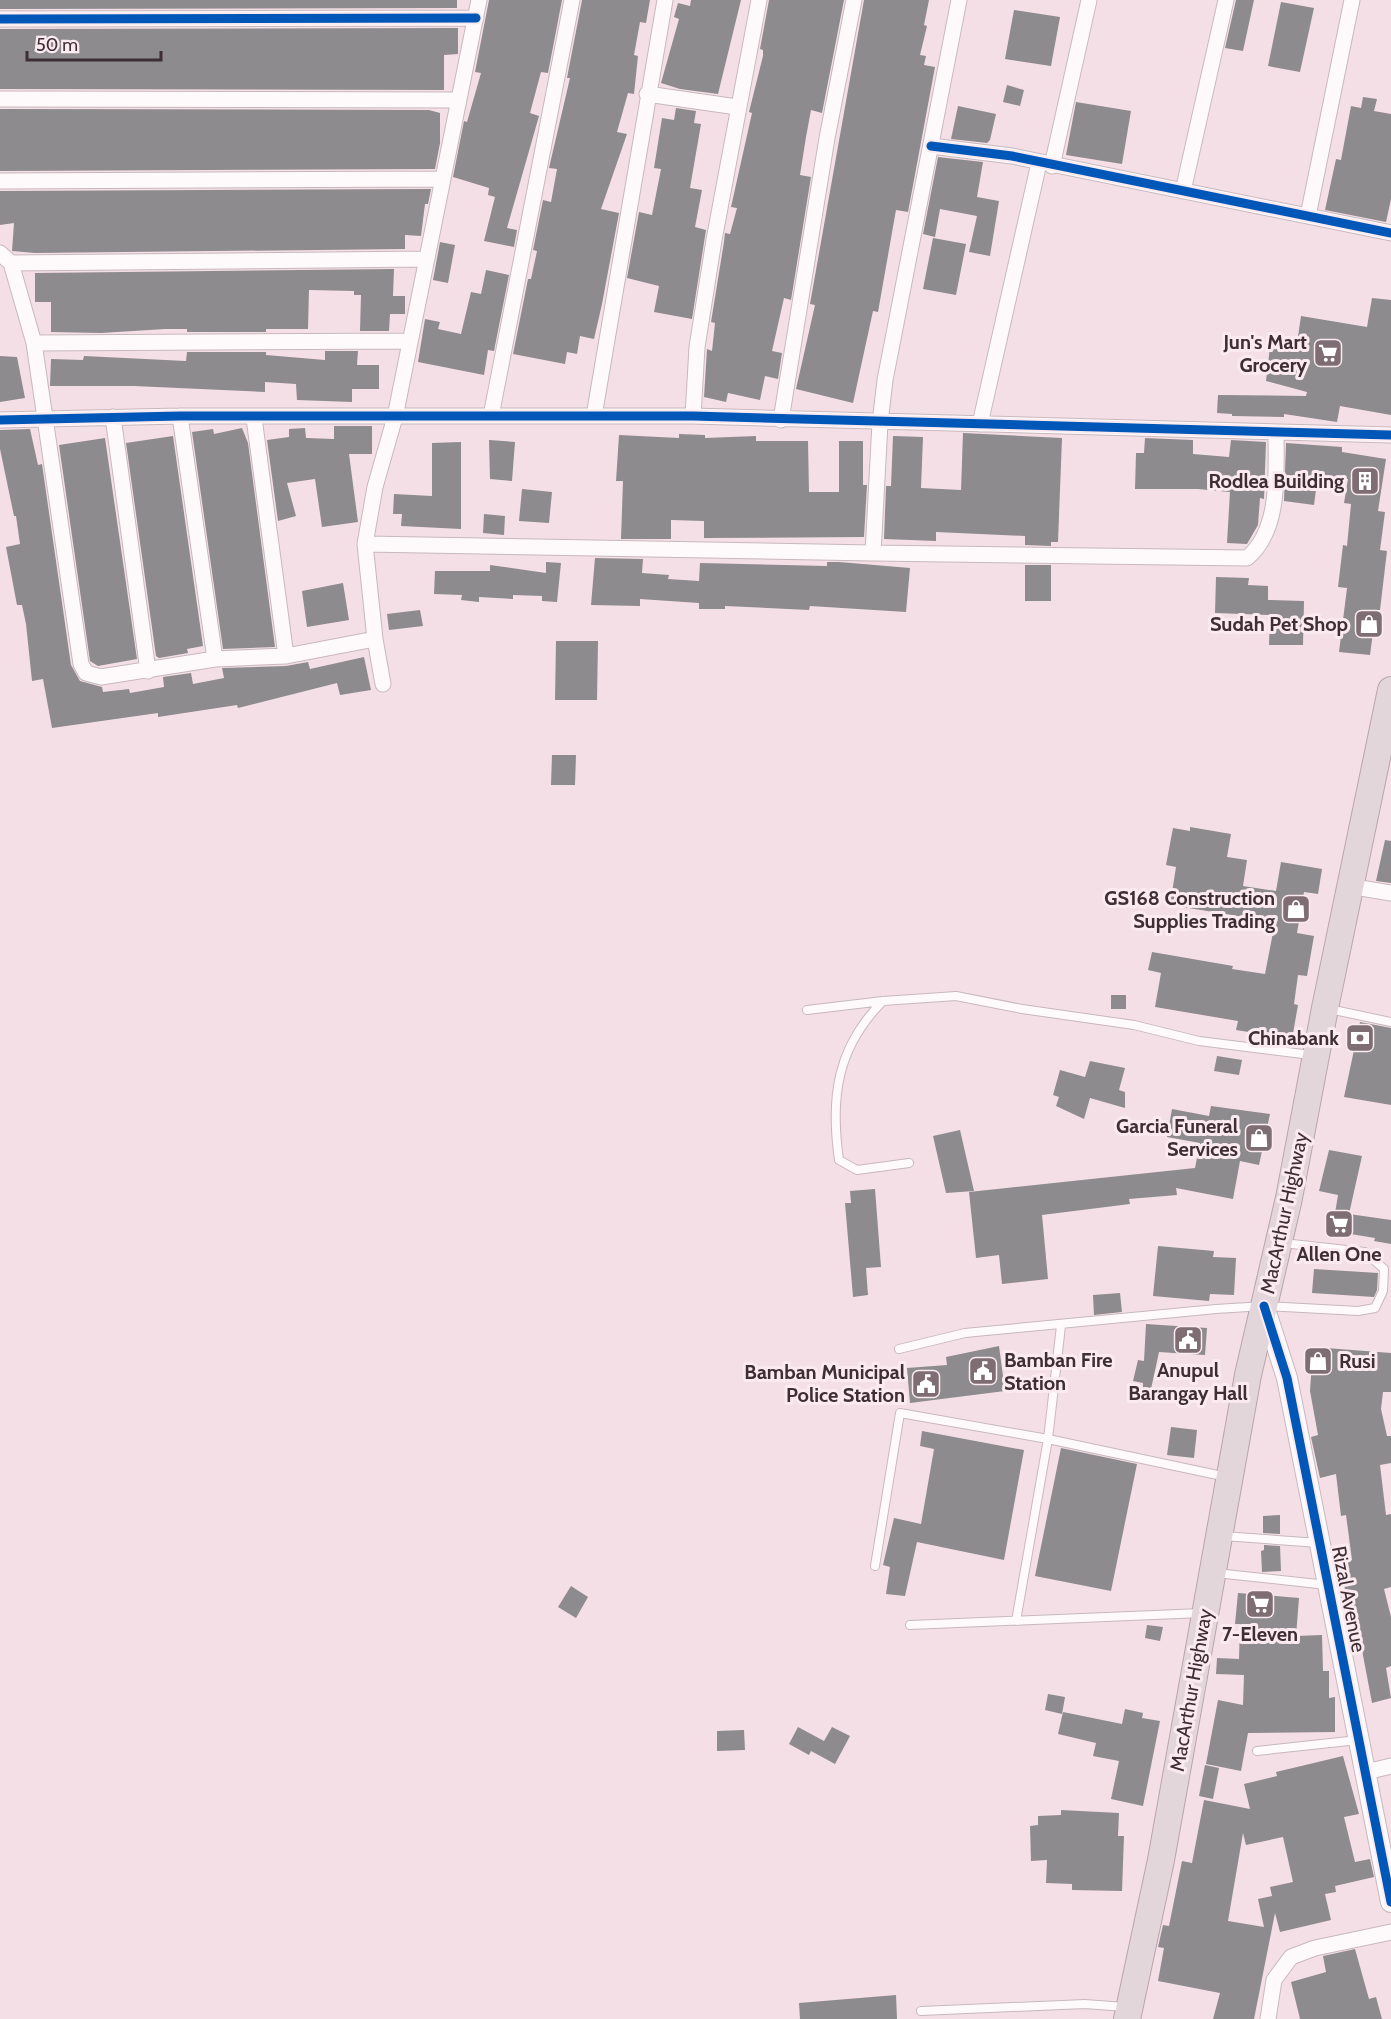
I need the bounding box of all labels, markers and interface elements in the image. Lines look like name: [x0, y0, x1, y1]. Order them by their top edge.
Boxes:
scale bar: [27, 24, 160, 62]
text: 50 m: [36, 34, 78, 56]
place label: Jun's Mart Grocery: [1222, 330, 1307, 377]
supermarket icon: Jun's Mart Grocery: [1312, 337, 1344, 369]
building icon: Rodlea Building: [1349, 465, 1381, 497]
place label: Rodlea Building: [1208, 469, 1344, 493]
shop icon: Sudah Pet Shop: [1353, 608, 1385, 640]
place label: Sudah Pet Shop: [1210, 612, 1348, 636]
place label: GS168 Construction Supplies Trading: [1104, 886, 1275, 933]
shop icon: GS168 Construction Supplies Trading: [1280, 893, 1312, 925]
bank icon: Chinabank: [1344, 1022, 1376, 1054]
place label: Chinabank: [1248, 1026, 1339, 1050]
place label: Garcia Funeral Services: [1116, 1114, 1238, 1161]
shop icon: Garcia Funeral Services: [1243, 1122, 1275, 1154]
street label: MacArthur Highway: [1255, 1130, 1313, 1296]
supermarket icon: Allen One: [1323, 1208, 1355, 1240]
place label: Allen One: [1297, 1242, 1381, 1266]
public building icon: Anupul Barangay Hall: [1172, 1324, 1204, 1356]
shop icon: Rusi: [1302, 1345, 1334, 1377]
place label: Bamban Fire Station: [1004, 1348, 1113, 1395]
place label: Rusi: [1339, 1349, 1376, 1373]
public building icon: Bamban Fire Station: [967, 1355, 999, 1387]
place label: Anupul Barangay Hall: [1128, 1358, 1248, 1405]
place label: Bamban Municipal Police Station: [744, 1360, 905, 1407]
public building icon: Bamban Municipal Police Station: [910, 1368, 942, 1400]
street label: Rizal Avenue: [1327, 1544, 1371, 1654]
supermarket icon: 7-Eleven: [1244, 1588, 1276, 1620]
street label: MacArthur Highway: [1165, 1607, 1217, 1773]
place label: 7-Eleven: [1222, 1622, 1298, 1646]

